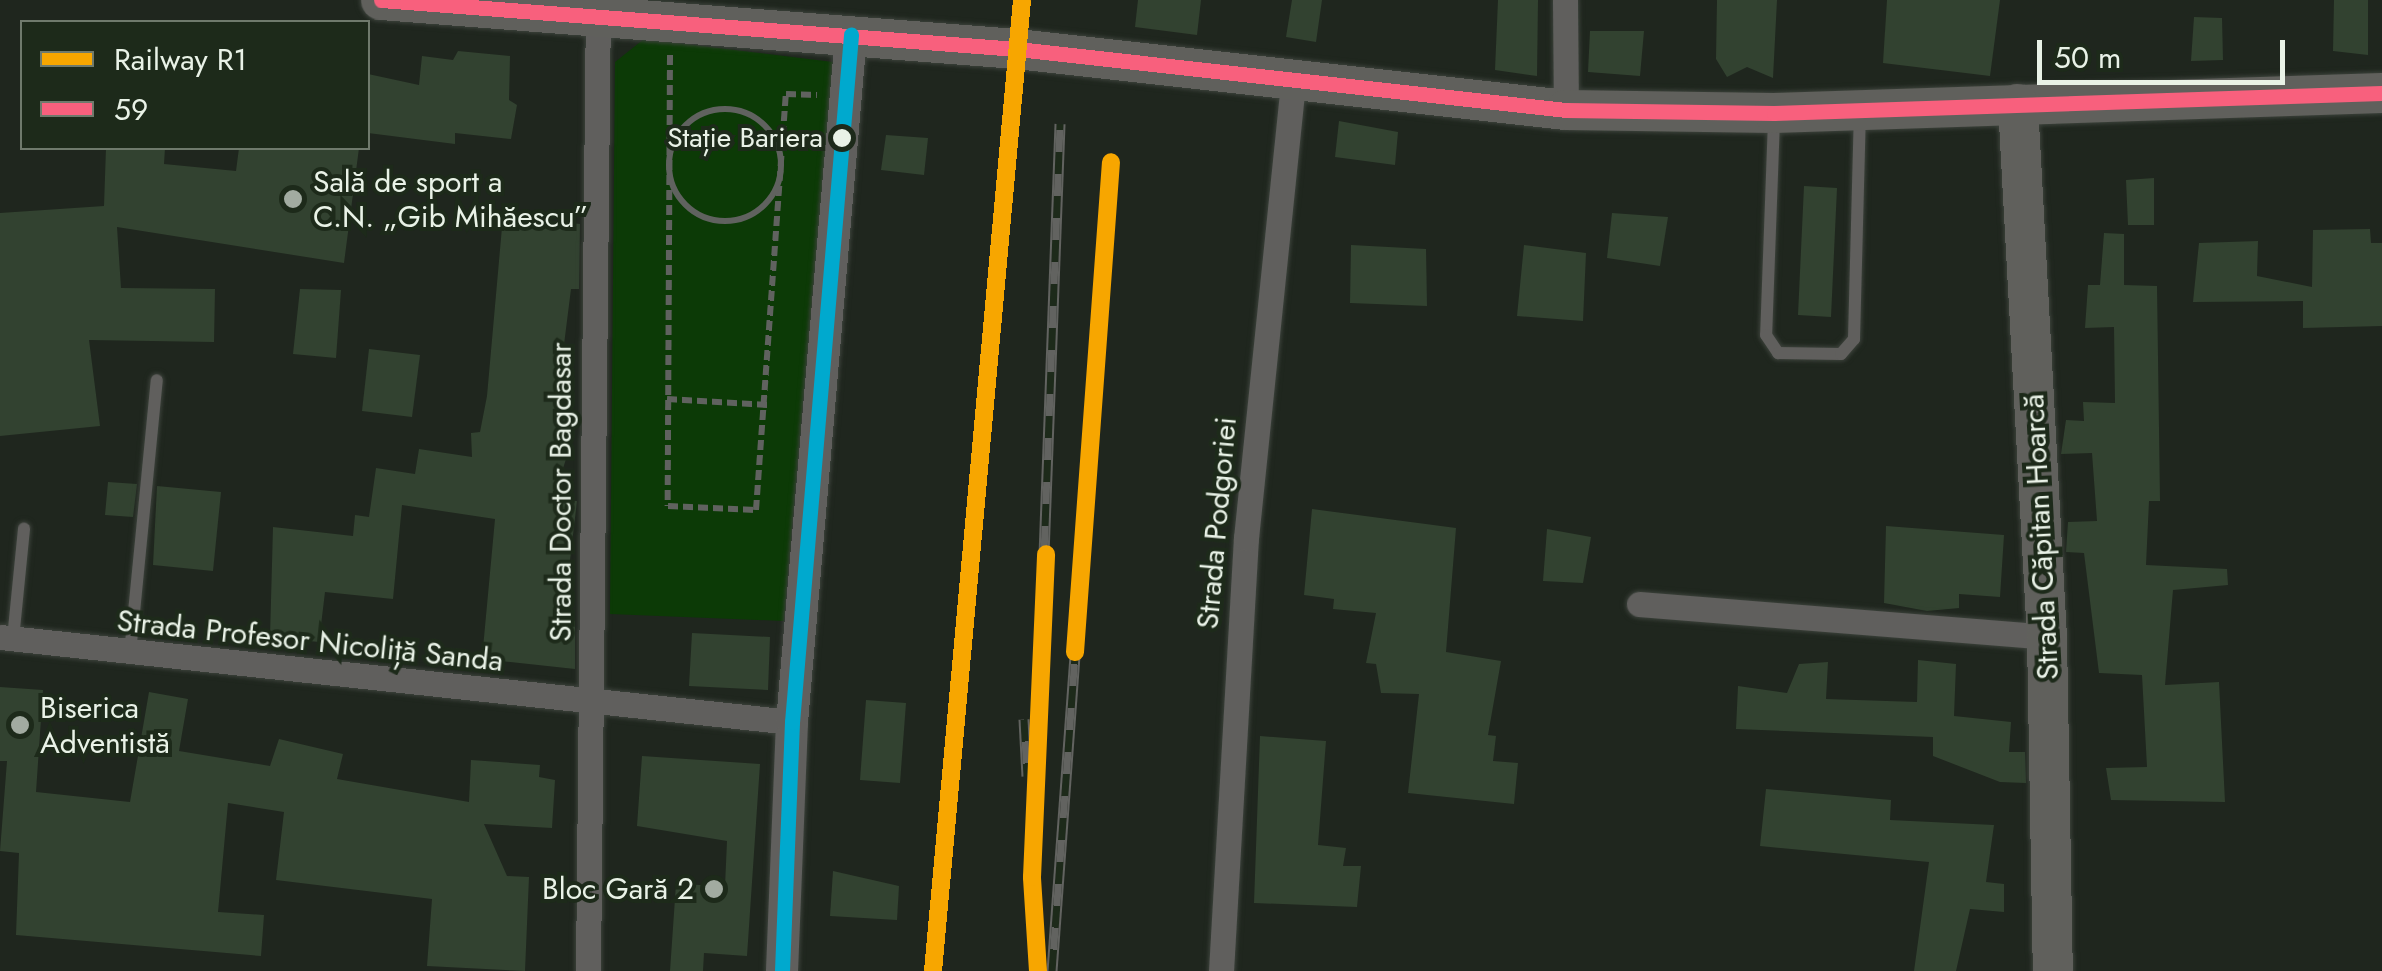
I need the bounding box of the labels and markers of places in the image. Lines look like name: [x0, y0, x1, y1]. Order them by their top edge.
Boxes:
place label: Stație Bariera: [667, 121, 823, 155]
marker: Stație Bariera: [832, 128, 852, 148]
place label: Sală de sport a C.N. „Gib Mihăescu”: [313, 164, 588, 234]
marker: Sală de sport a C.N. „Gib Mihăescu”: [282, 188, 304, 210]
place label: Biserica Adventistă: [40, 690, 170, 760]
marker: Biserica Adventistă: [9, 714, 31, 736]
place label: Bloc Gară 2: [542, 871, 694, 907]
marker: Bloc Gară 2: [703, 878, 725, 900]

